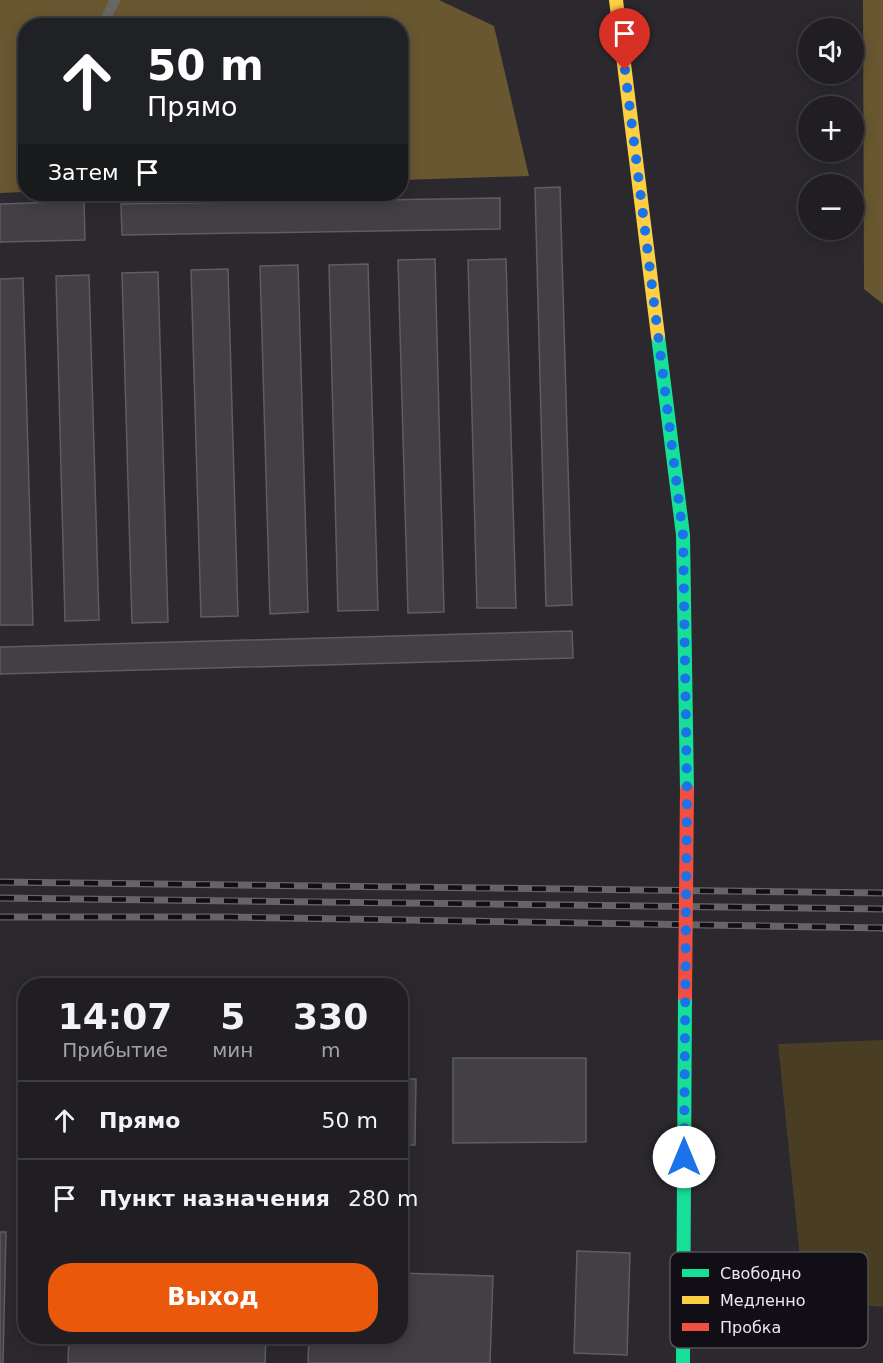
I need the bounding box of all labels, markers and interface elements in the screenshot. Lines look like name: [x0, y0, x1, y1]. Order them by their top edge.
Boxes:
pin: [599, 8, 650, 70]
icon: arrive: [608, 17, 641, 50]
map controls: [798, 18, 864, 240]
button: sound: [798, 18, 864, 84]
text: 50 m: [147, 41, 264, 90]
icon: ahead: [48, 42, 126, 120]
text: Прямо: [147, 91, 238, 122]
button: +: [798, 96, 864, 162]
icon: arrive: [131, 156, 164, 189]
text: Затем: [48, 160, 119, 185]
button: −: [798, 174, 864, 240]
text: 14:07: [58, 996, 172, 1037]
text: 5: [220, 996, 245, 1037]
text: 330: [293, 996, 368, 1037]
text: Прибытие: [62, 1038, 168, 1062]
text: мин: [212, 1038, 253, 1062]
text: m: [321, 1038, 340, 1062]
icon: ahead: [48, 1104, 81, 1137]
text: Прямо: [99, 1108, 180, 1133]
text: 50 m: [322, 1108, 378, 1133]
position arrow: [652, 1125, 716, 1189]
icon: arrive: [48, 1182, 81, 1215]
text: Пункт назначения: [99, 1186, 330, 1211]
text: 280 m: [348, 1186, 418, 1211]
legend: [670, 1252, 868, 1348]
button: Выход: [48, 1263, 378, 1332]
text: Свободно: [720, 1264, 801, 1283]
text: Медленно: [720, 1291, 806, 1310]
text: Пробка: [720, 1318, 781, 1337]

